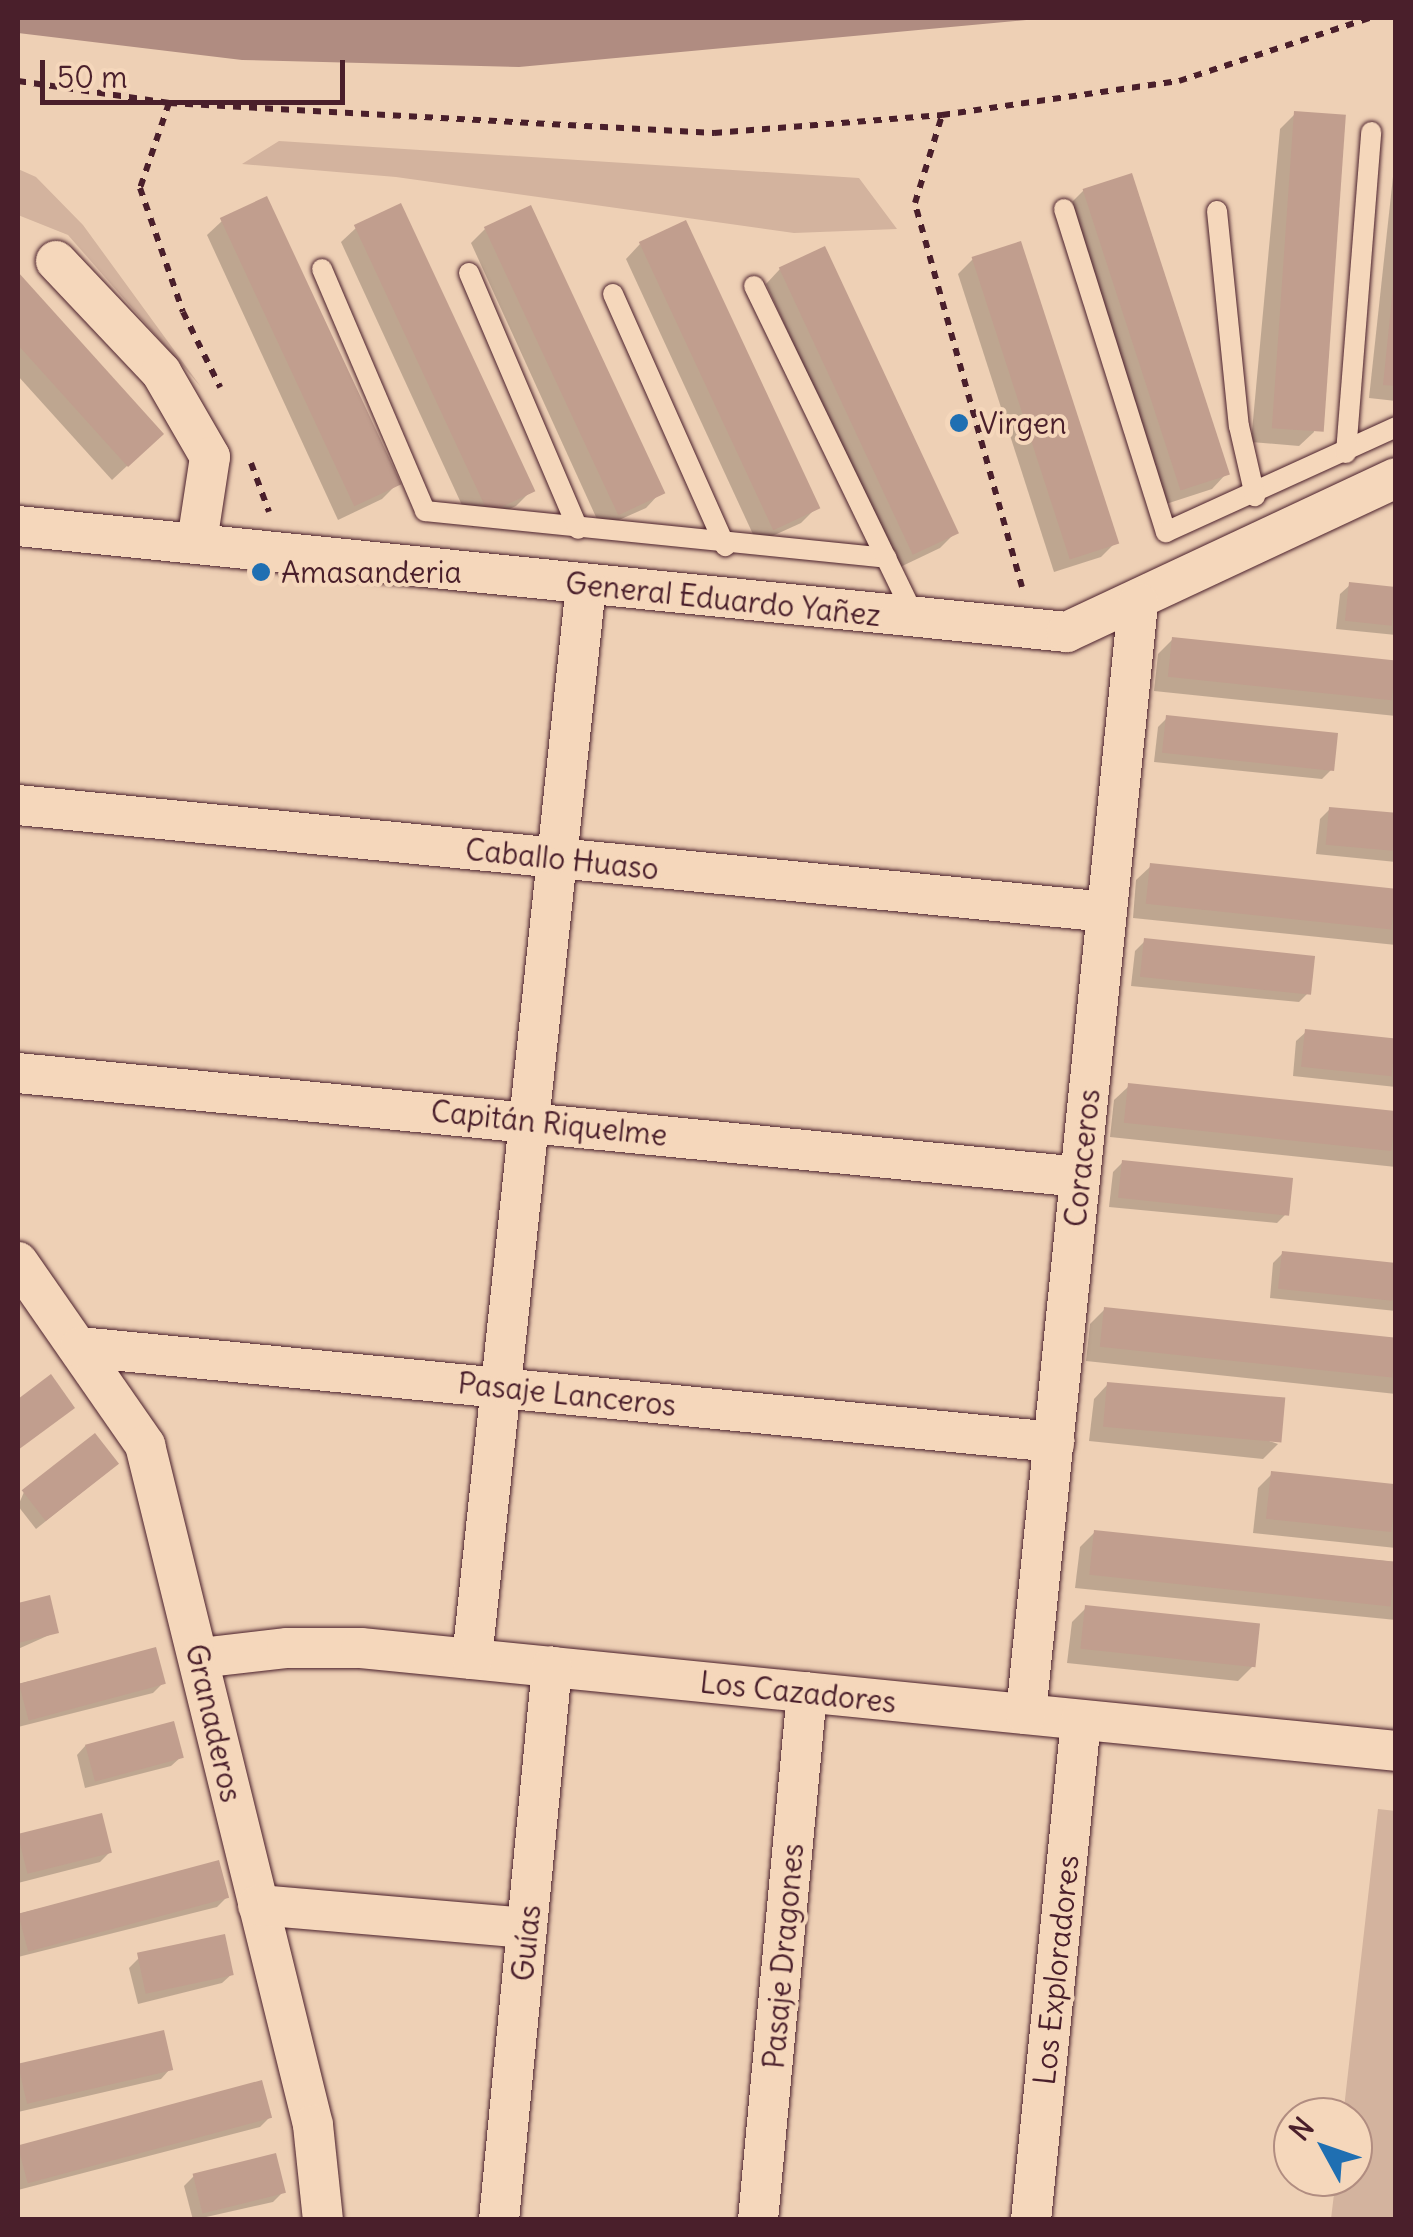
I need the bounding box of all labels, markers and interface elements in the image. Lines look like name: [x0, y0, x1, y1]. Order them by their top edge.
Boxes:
scale bar: [45, 40, 350, 102]
text: 50 m: [57, 58, 127, 96]
place label: Virgen: [979, 405, 1067, 441]
marker: Virgen: [948, 412, 970, 434]
place label: Amasanderia: [281, 554, 462, 590]
marker: Amasanderia: [250, 561, 272, 583]
street label: General Eduardo Yañez: [564, 565, 882, 633]
street label: Caballo Huaso: [463, 831, 661, 887]
street label: Coraceros: [1057, 1087, 1107, 1229]
street label: Capitán Riquelme: [429, 1093, 669, 1153]
street label: Pasaje Lanceros: [456, 1365, 678, 1423]
street label: Granaderos: [178, 1640, 250, 1806]
street label: Los Cazadores: [698, 1664, 898, 1720]
street label: Pasaje Dragones: [755, 1842, 811, 2070]
street label: Los Exploradores: [1026, 1853, 1086, 2087]
street label: Guías: [504, 1903, 548, 1983]
north arrow: [1273, 2097, 1373, 2197]
text: N: [1282, 2110, 1322, 2148]

